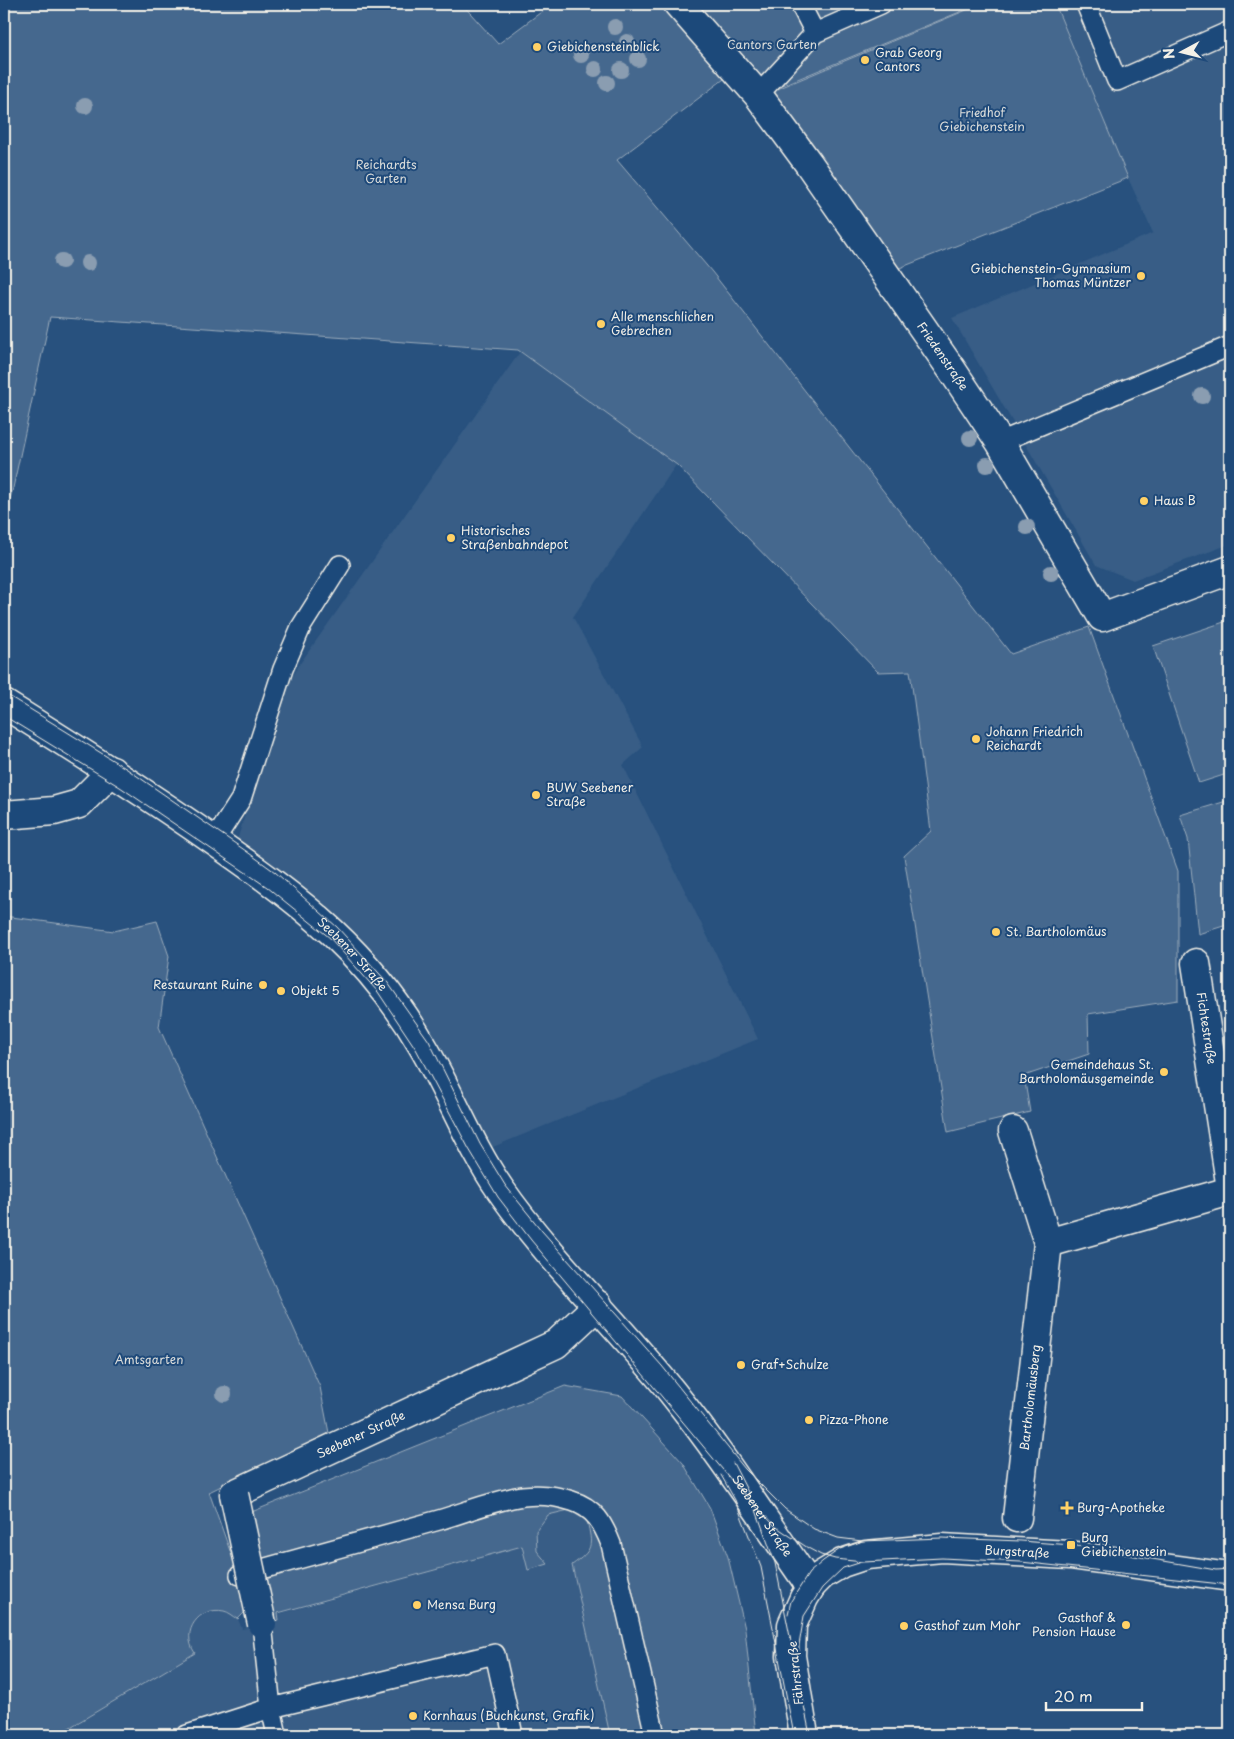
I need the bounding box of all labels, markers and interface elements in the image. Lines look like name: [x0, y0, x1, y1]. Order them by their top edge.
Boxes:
north arrow: [1156, 28, 1206, 78]
park label: Cantors Garten: [727, 35, 817, 53]
place label: Giebichensteinblick: [547, 37, 659, 55]
marker: Giebichensteinblick: [531, 41, 543, 53]
place label: Grab Georg Cantors: [875, 43, 942, 75]
text: N: [1158, 47, 1180, 60]
marker: Grab Georg Cantors: [859, 54, 871, 66]
park label: Friedhof Giebichenstein: [939, 103, 1025, 135]
park label: Reichardts Garten: [355, 155, 417, 187]
place label: Giebichenstein-Gymnasium Thomas Müntzer: [970, 259, 1131, 291]
marker: Giebichenstein-Gymnasium Thomas Müntzer: [1135, 270, 1147, 282]
place label: Alle menschlichen Gebrechen: [611, 307, 714, 339]
marker: Alle menschlichen Gebrechen: [595, 318, 607, 330]
street label: Friedenstraße: [913, 318, 973, 394]
place label: Haus B: [1154, 491, 1196, 509]
marker: Haus B: [1138, 495, 1150, 507]
place label: Historisches Straßenbahndepot: [461, 521, 568, 553]
marker: Historisches Straßenbahndepot: [445, 532, 457, 544]
place label: Johann Friedrich Reichardt: [986, 722, 1083, 754]
marker: Johann Friedrich Reichardt: [970, 733, 982, 745]
place label: BUW Seebener Straße: [546, 778, 634, 810]
marker: BUW Seebener Straße: [530, 789, 542, 801]
street label: Seebener Straße: [313, 913, 392, 995]
place label: St. Bartholomäus: [1006, 922, 1107, 940]
marker: St. Bartholomäus: [990, 926, 1002, 938]
place label: Restaurant Ruine: [153, 975, 253, 993]
marker: Restaurant Ruine: [257, 979, 269, 991]
place label: Objekt 5: [291, 981, 340, 999]
marker: Objekt 5: [275, 985, 287, 997]
street label: Fichtestraße: [1193, 991, 1222, 1065]
place label: Gemeindehaus St. Bartholomäusgemeinde: [1019, 1055, 1154, 1087]
marker: Gemeindehaus St. Bartholomäusgemeinde: [1158, 1066, 1170, 1078]
street label: Bartholomäusberg: [1015, 1344, 1044, 1452]
park label: Amtsgarten: [115, 1350, 183, 1368]
place label: Graf+Schulze: [751, 1355, 829, 1373]
marker: Graf+Schulze: [735, 1359, 747, 1371]
street label: Seebener Straße: [313, 1406, 408, 1462]
place label: Pizza-Phone: [819, 1410, 889, 1428]
marker: Pizza-Phone: [803, 1414, 815, 1426]
street label: Seebener Straße: [728, 1471, 797, 1560]
place label: Burg-Apotheke: [1077, 1498, 1165, 1516]
marker: Burg-Apotheke: [1061, 1502, 1073, 1514]
place label: Burg Giebichenstein: [1081, 1528, 1167, 1560]
marker: Burg Giebichenstein: [1065, 1539, 1077, 1551]
street label: Burgstraße: [984, 1540, 1050, 1562]
place label: Mensa Burg: [427, 1595, 496, 1613]
marker: Mensa Burg: [411, 1599, 423, 1611]
place label: Gasthof & Pension Hause: [1032, 1608, 1116, 1640]
place label: Gasthof zum Mohr: [914, 1616, 1021, 1634]
marker: Gasthof & Pension Hause: [1120, 1619, 1132, 1631]
marker: Gasthof zum Mohr: [898, 1620, 910, 1632]
street label: Fährstraße: [783, 1640, 807, 1706]
scale bar: [1046, 1679, 1143, 1711]
text: 20 m: [1054, 1684, 1093, 1707]
place label: Kornhaus (Buchkunst, Grafik): [423, 1706, 594, 1724]
marker: Kornhaus (Buchkunst, Grafik): [407, 1710, 419, 1722]

